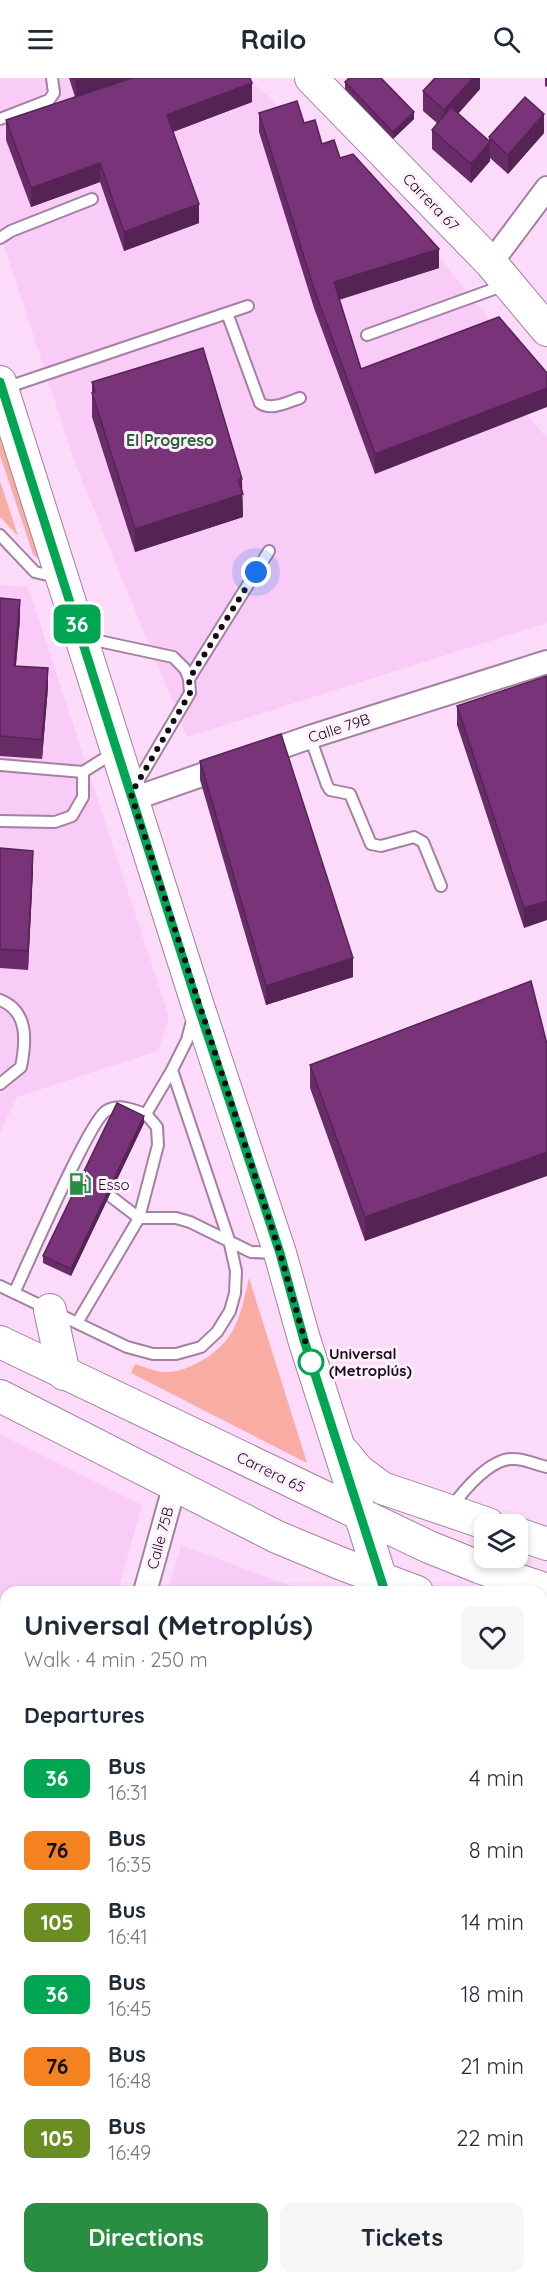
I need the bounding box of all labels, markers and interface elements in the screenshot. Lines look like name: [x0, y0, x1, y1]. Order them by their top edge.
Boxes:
text: Railo: [241, 22, 306, 56]
icon: menu: [24, 23, 57, 56]
icon: search: [490, 23, 523, 56]
street label: Carrera 67: [399, 169, 463, 235]
district label: El Progreso: [126, 430, 214, 450]
your location: [241, 557, 271, 587]
line badge: 36: [50, 604, 104, 644]
text: 36: [66, 611, 88, 637]
street label: Calle 79B: [306, 709, 373, 747]
fuel station icon: Esso: [67, 1171, 93, 1197]
place label: Esso: [98, 1175, 130, 1194]
place label: Universal (Metroplús): [329, 1344, 412, 1380]
marker: Universal (Metroplús): [298, 1349, 324, 1375]
street label: Carrera 65: [234, 1447, 308, 1497]
street label: Calle 75B: [143, 1504, 177, 1571]
map controls: [474, 1514, 528, 1568]
button: layers: [474, 1514, 528, 1568]
button: heart: [461, 1606, 524, 1669]
text: Universal (Metroplús): [24, 1607, 313, 1642]
text: Walk · 4 min · 250 m: [24, 1647, 208, 1672]
text: Departures: [24, 1701, 145, 1729]
text: Bus: [108, 1752, 146, 1780]
text: 4 min: [469, 1764, 524, 1792]
text: 36: [46, 1765, 68, 1791]
text: 16:31: [108, 1780, 148, 1805]
text: Bus: [108, 1824, 146, 1852]
text: 8 min: [469, 1836, 524, 1864]
text: 76: [46, 1837, 68, 1863]
text: 16:35: [108, 1852, 151, 1877]
text: Bus: [108, 1896, 146, 1924]
text: 14 min: [461, 1908, 524, 1936]
text: 105: [40, 1909, 74, 1935]
text: 16:41: [108, 1924, 148, 1949]
text: Bus: [108, 1968, 146, 1996]
text: 18 min: [460, 1980, 524, 2008]
text: 36: [46, 1981, 68, 2007]
text: 16:45: [108, 1996, 152, 2021]
text: Bus: [108, 2040, 146, 2068]
text: 21 min: [460, 2052, 524, 2080]
text: 76: [46, 2053, 68, 2079]
text: 16:48: [108, 2068, 151, 2093]
text: Bus: [108, 2112, 146, 2140]
text: 22 min: [456, 2124, 524, 2152]
text: 105: [40, 2125, 74, 2151]
text: 16:49: [108, 2140, 151, 2165]
button: Directions: [24, 2203, 268, 2272]
button: Tickets: [280, 2203, 524, 2272]

